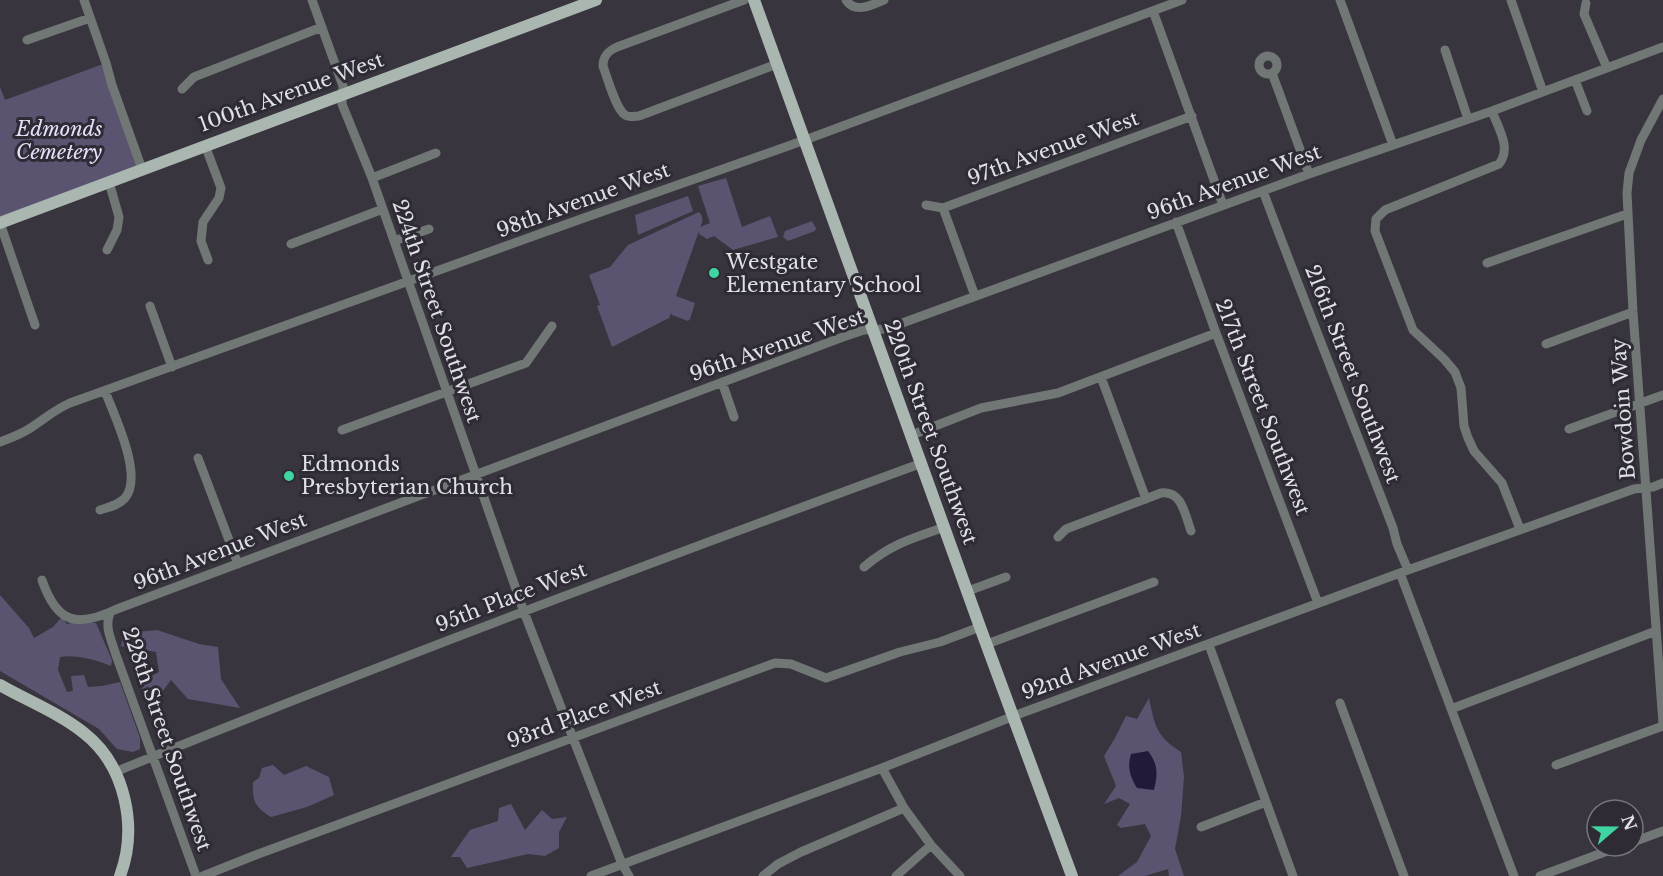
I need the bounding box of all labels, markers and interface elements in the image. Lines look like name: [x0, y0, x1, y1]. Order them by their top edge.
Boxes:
street label: 100th Avenue West: [195, 47, 387, 137]
street label: 97th Avenue West: [964, 106, 1142, 190]
park label: Edmonds Cemetery: [15, 117, 103, 164]
street label: 96th Avenue West: [1144, 139, 1325, 225]
street label: 98th Avenue West: [493, 157, 673, 242]
street label: 224th Street Southwest: [387, 196, 487, 426]
place label: Westgate Elementary School: [725, 250, 921, 297]
street label: 216th Street Southwest: [1300, 261, 1406, 487]
marker: Westgate Elementary School: [707, 266, 721, 280]
street label: 217th Street Southwest: [1211, 296, 1315, 519]
street label: 96th Avenue West: [686, 304, 868, 386]
street label: 220th Street Southwest: [879, 317, 983, 548]
street label: Bowdoin Way: [1606, 337, 1640, 481]
place label: Edmonds Presbyterian Church: [301, 452, 513, 499]
marker: Edmonds Presbyterian Church: [282, 469, 296, 483]
street label: 96th Avenue West: [130, 507, 310, 595]
street label: 95th Place West: [432, 557, 590, 637]
street label: 92nd Avenue West: [1018, 617, 1204, 705]
street label: 228th Street Southwest: [117, 624, 217, 854]
street label: 93rd Place West: [504, 675, 665, 753]
north arrow: [1585, 798, 1645, 858]
text: N: [1617, 812, 1641, 833]

